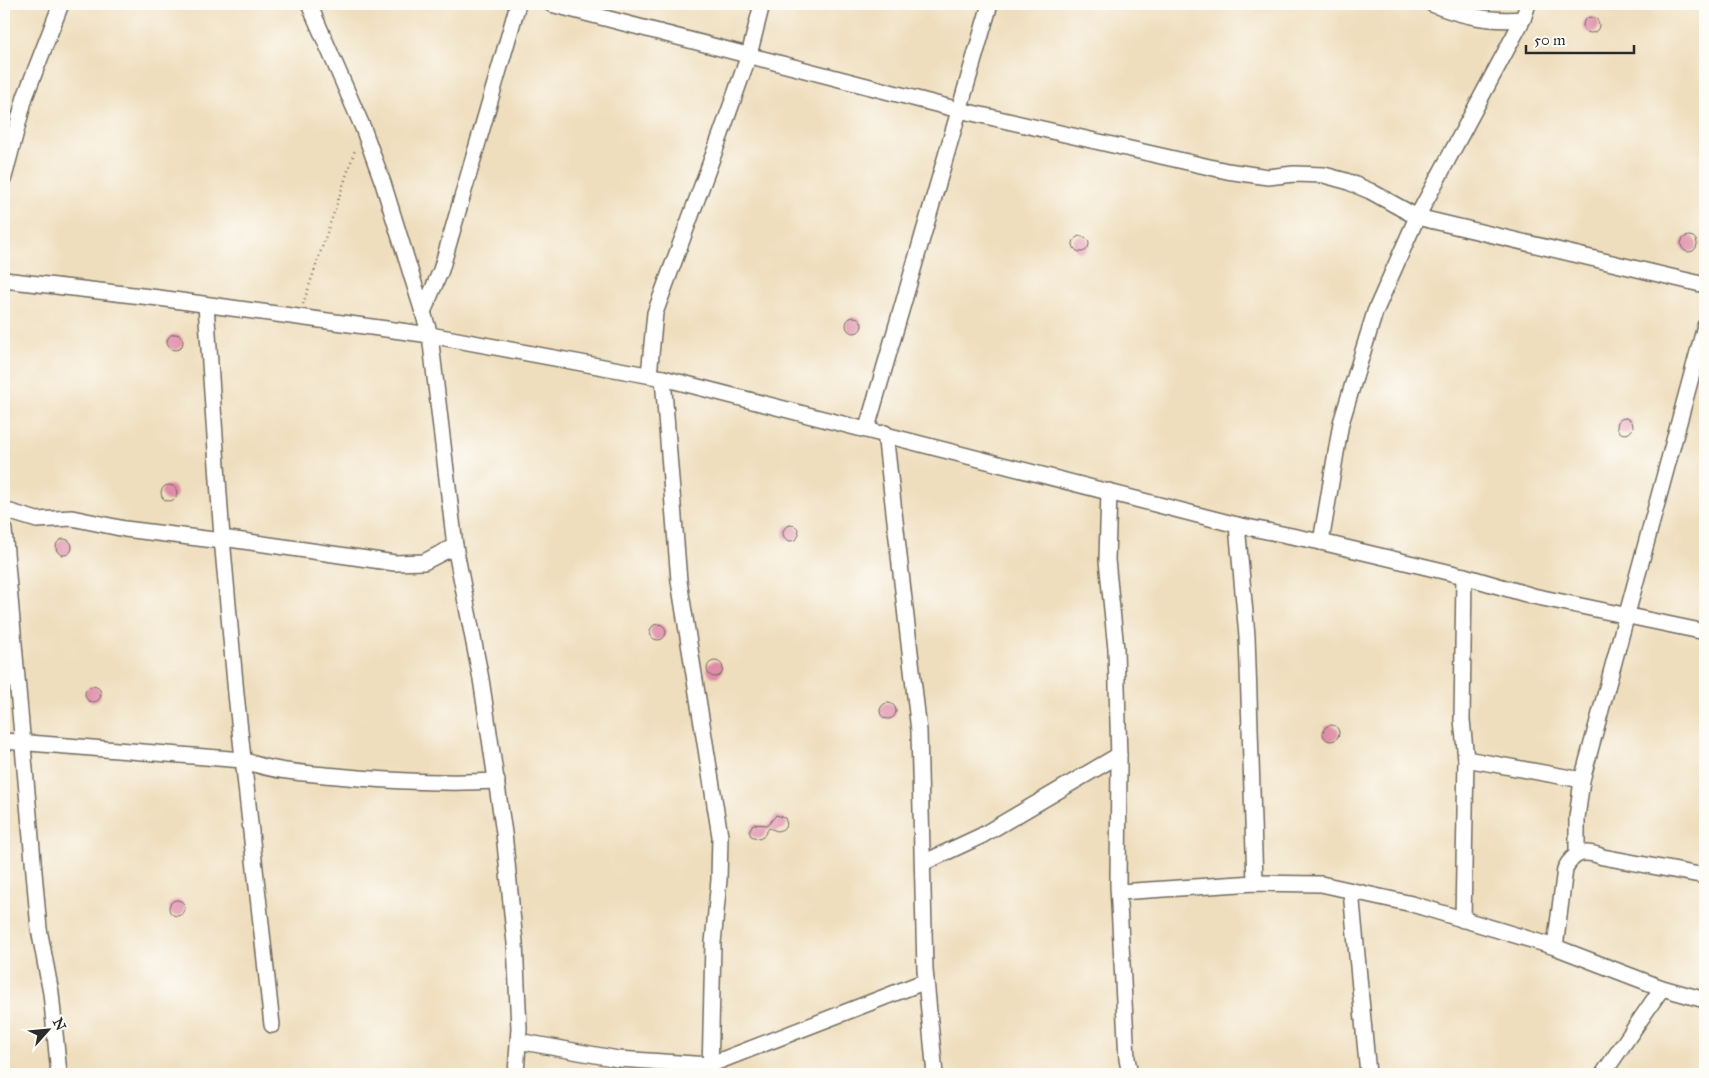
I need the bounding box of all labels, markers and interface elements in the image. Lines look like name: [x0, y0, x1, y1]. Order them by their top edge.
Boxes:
scale bar: [1526, 22, 1634, 54]
text: 50 m: [1534, 31, 1566, 49]
north arrow: [22, 1006, 72, 1056]
text: N: [49, 1015, 69, 1034]

